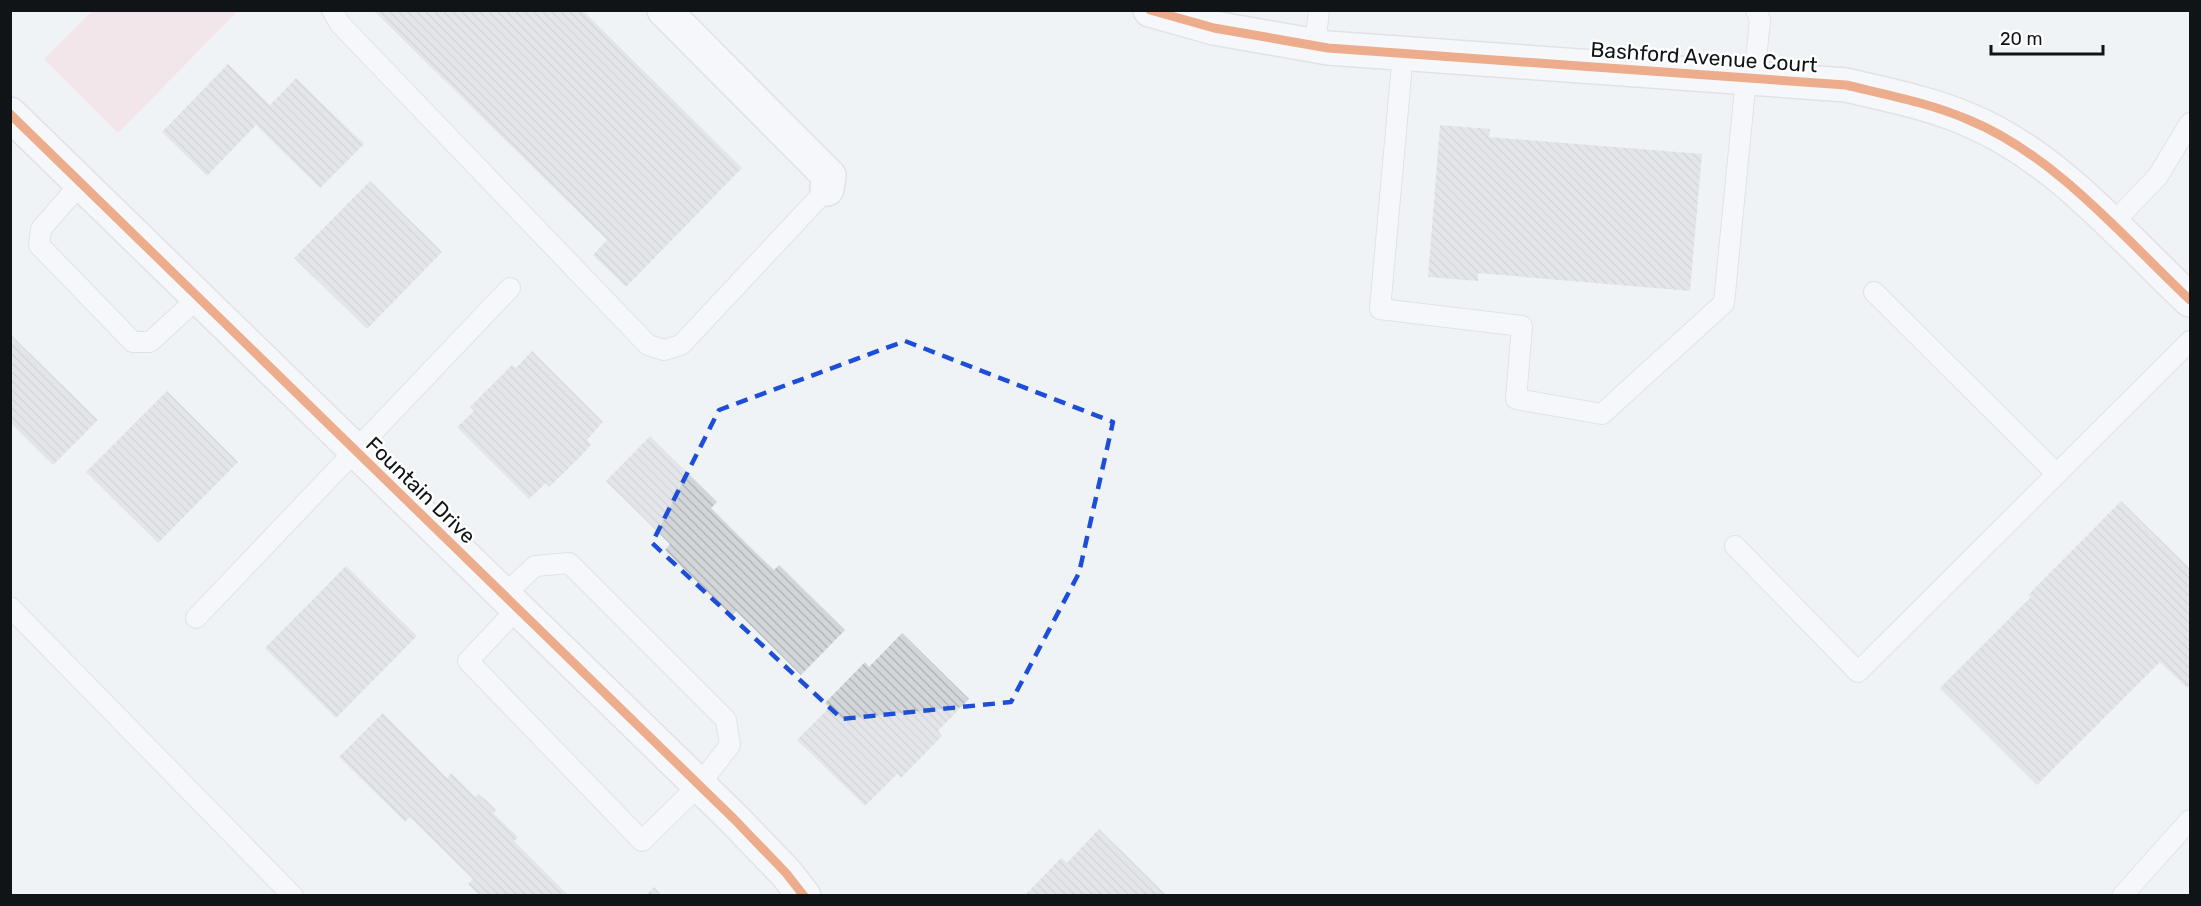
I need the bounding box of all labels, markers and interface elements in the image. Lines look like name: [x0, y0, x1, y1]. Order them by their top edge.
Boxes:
scale bar: [1991, 18, 2104, 56]
text: 20 m: [2000, 28, 2042, 50]
street label: Bashford Avenue Court: [1590, 37, 1818, 77]
street label: Fountain Drive: [361, 431, 481, 549]

